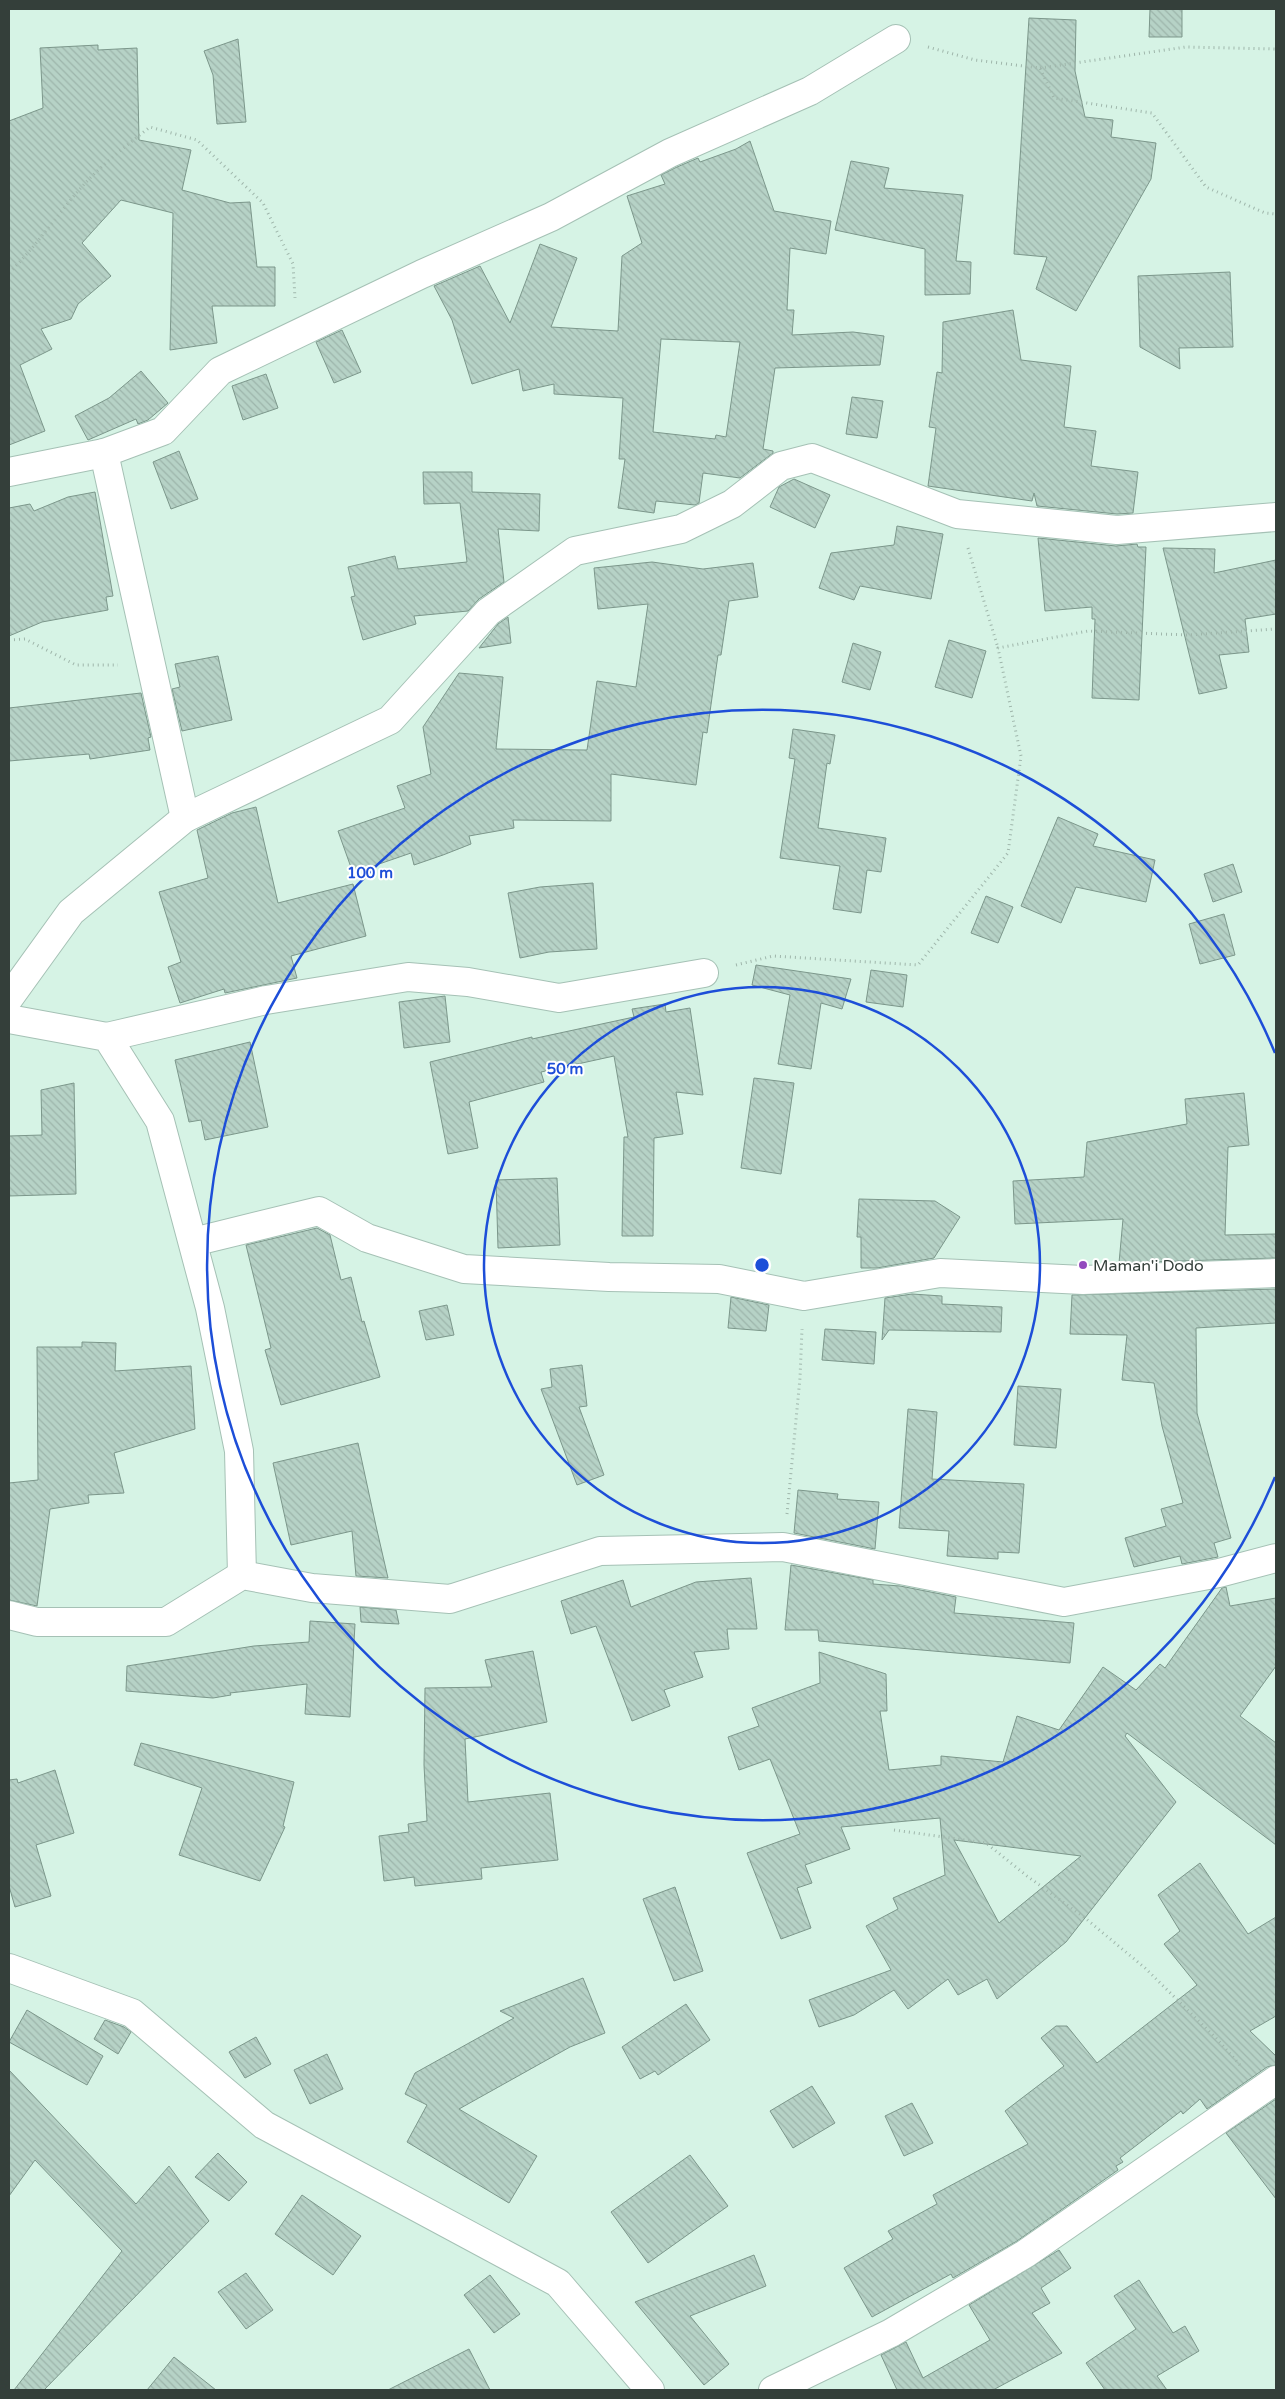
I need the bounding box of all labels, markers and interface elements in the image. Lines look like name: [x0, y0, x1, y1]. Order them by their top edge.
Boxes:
text: 100 m: [347, 864, 393, 882]
text: 50 m: [547, 1060, 583, 1078]
centre of rings: [753, 1256, 771, 1274]
place label: Maman'i Dodo: [1093, 1256, 1204, 1276]
marker: Maman'i Dodo: [1077, 1259, 1089, 1271]

